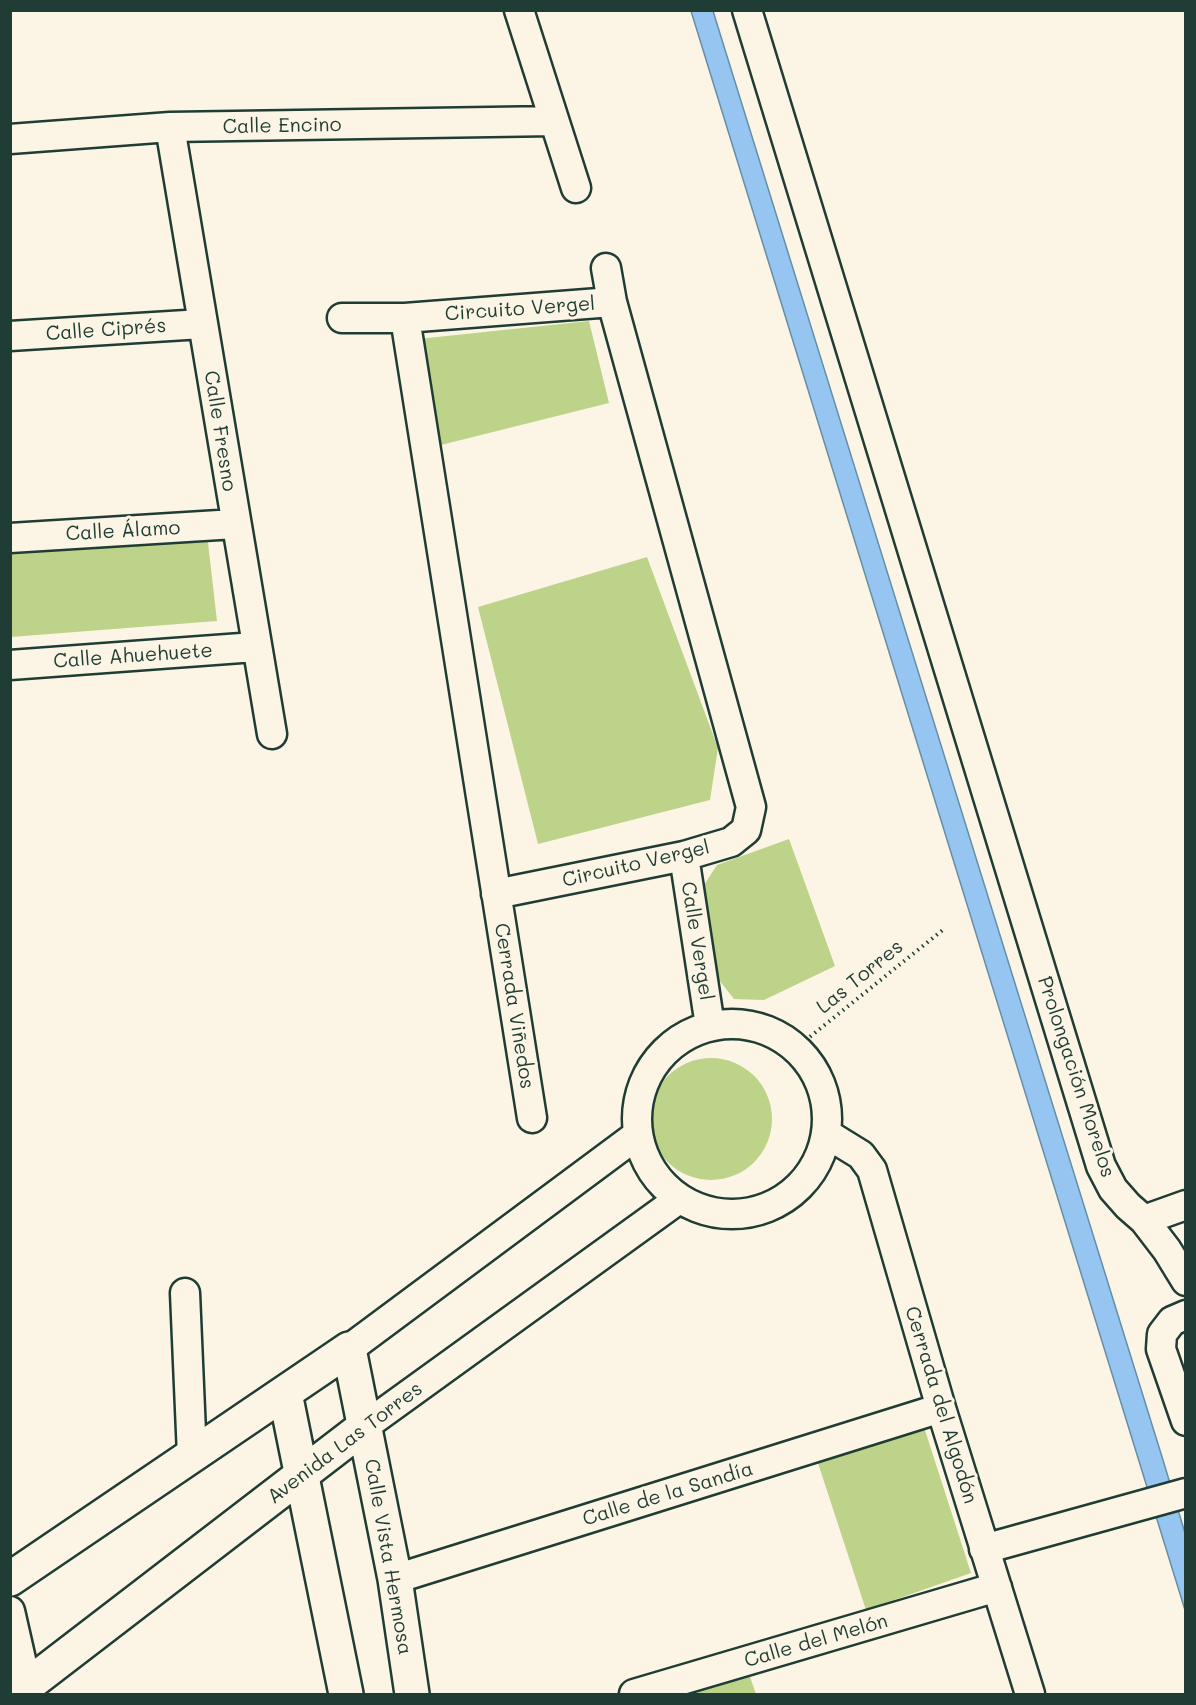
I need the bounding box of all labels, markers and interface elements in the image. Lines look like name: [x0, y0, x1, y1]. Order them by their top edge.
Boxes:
street label: Calle Encino: [222, 113, 342, 139]
street label: Circuito Vergel: [444, 292, 596, 326]
street label: Calle Ciprés: [45, 314, 167, 346]
street label: Calle Fresno: [199, 369, 241, 493]
street label: Calle Álamo: [65, 516, 181, 546]
street label: Calle Ahuehuete: [52, 638, 214, 674]
street label: Circuito Vergel: [560, 835, 712, 893]
street label: Calle Vergel: [676, 880, 718, 1002]
street label: Cerrada Viñedos: [489, 921, 539, 1091]
street label: Las Torres: [812, 935, 908, 1019]
street label: Prolongación Morelos: [1032, 973, 1120, 1181]
street label: Cerrada del Algodón: [900, 1303, 982, 1507]
street label: Avenida Las Torres: [263, 1377, 427, 1509]
street label: Calle Vista Hermosa: [359, 1457, 417, 1657]
street label: Calle de la Sandía: [580, 1457, 756, 1531]
street label: Calle del Melón: [741, 1609, 891, 1673]

